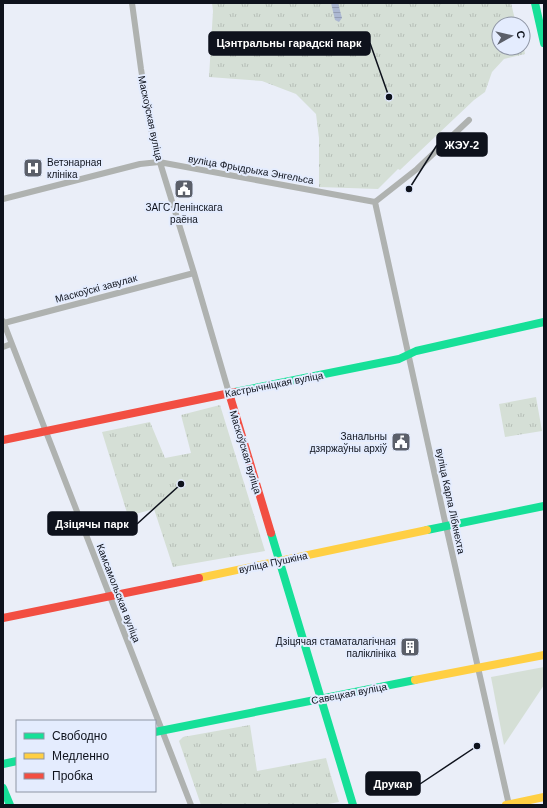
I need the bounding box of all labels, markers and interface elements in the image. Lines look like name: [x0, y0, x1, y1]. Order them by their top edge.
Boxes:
north arrow: [491, 16, 531, 56]
text: С: [514, 30, 527, 39]
callout: Цэнтральны гарадскі парк: [209, 32, 370, 55]
text: Цэнтральны гарадскі парк: [217, 37, 362, 49]
street label: Маскоўская вуліца: [136, 75, 165, 162]
callout: ЖЭУ-2: [437, 133, 487, 156]
text: ЖЭУ-2: [444, 139, 479, 151]
street label: вуліца Фрыдрыха Энгельса: [187, 153, 315, 186]
hospital icon: Ветэнарная клініка: [22, 157, 44, 179]
place label: Ветэнарная клініка: [47, 157, 102, 180]
public building icon: ЗАГС Ленінскага раёна: [173, 178, 195, 200]
place label: ЗАГС Ленінскага раёна: [145, 202, 223, 225]
street label: Маскоўскі завулак: [54, 272, 139, 305]
street label: Кастрычніцкая вуліца: [224, 369, 325, 399]
street label: Маскоўская вуліца: [228, 409, 264, 496]
place label: Занальны дзяржаўны архіў: [310, 431, 387, 454]
public building icon: Занальны дзяржаўны архіў: [390, 431, 412, 453]
street label: вуліца Карла Лібкнехта: [434, 447, 467, 555]
callout: Дзіцячы парк: [48, 512, 137, 535]
text: Дзіцячы парк: [55, 518, 129, 530]
street label: Камсамольская вуліца: [95, 542, 143, 644]
street label: вуліца Пушкіна: [238, 550, 309, 575]
place label: Дзіцячая стаматалагічная паліклініка: [276, 636, 396, 659]
building icon: Дзіцячая стаматалагічная паліклініка: [399, 636, 421, 658]
street label: Савецкая вуліца: [310, 681, 388, 706]
legend: [16, 720, 156, 792]
text: Свободно: [52, 729, 107, 743]
text: Медленно: [52, 749, 109, 763]
text: Пробка: [52, 769, 93, 783]
callout: Друкар: [366, 772, 420, 795]
text: Друкар: [374, 778, 413, 790]

